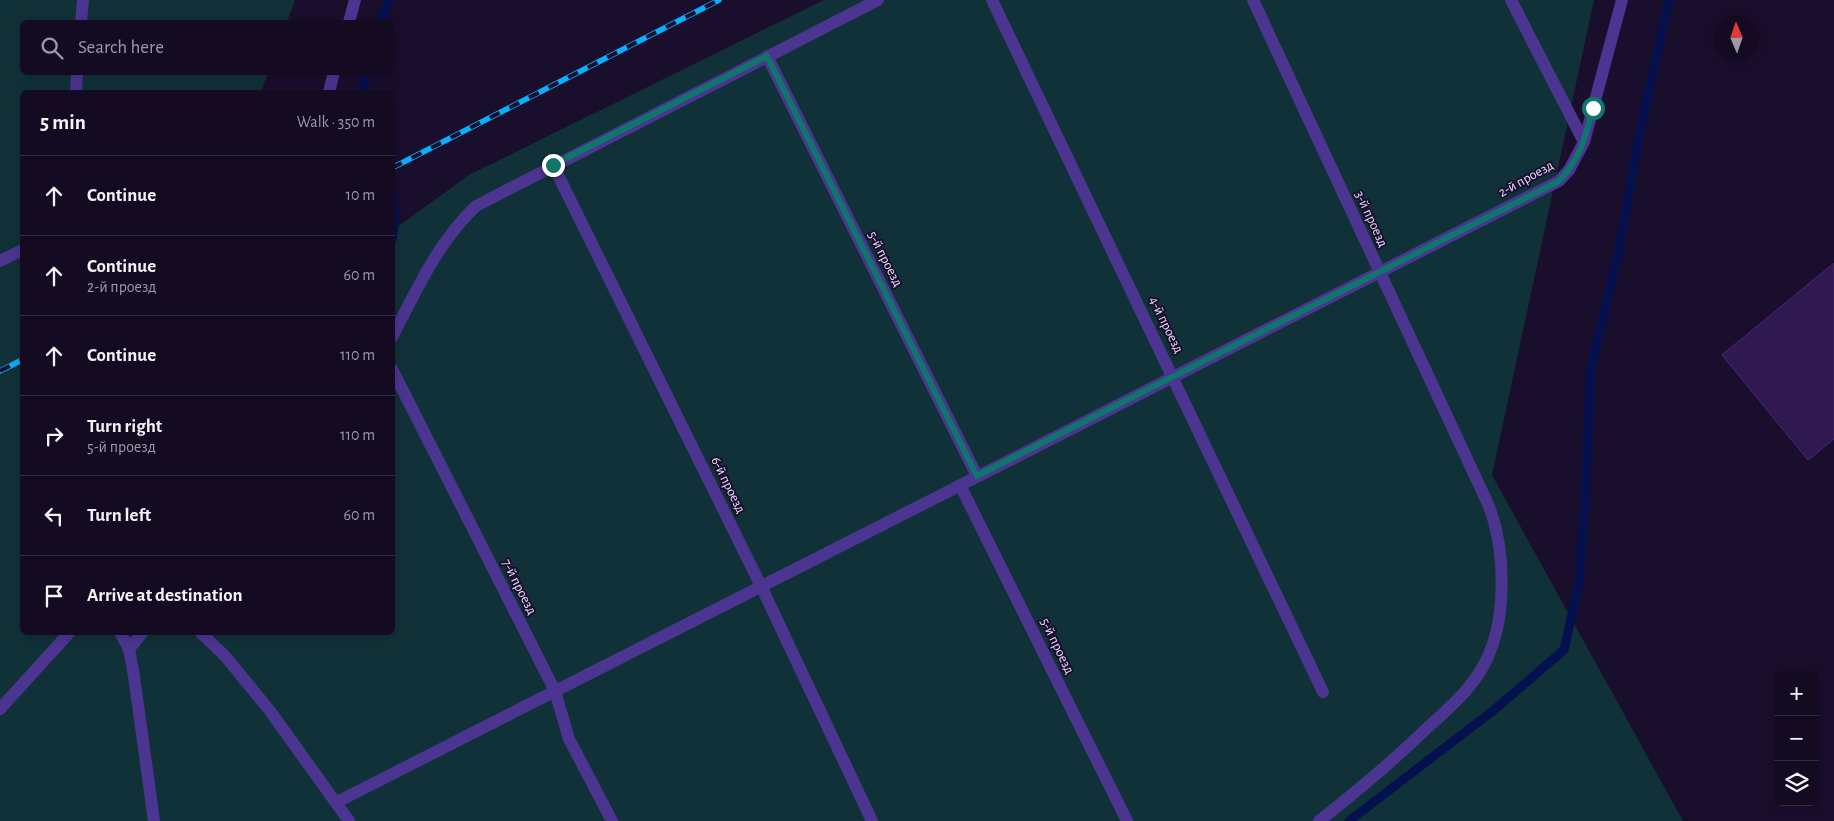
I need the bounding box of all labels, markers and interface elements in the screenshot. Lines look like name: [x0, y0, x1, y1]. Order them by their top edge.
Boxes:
north arrow: [1714, 15, 1759, 60]
search box: [20, 20, 395, 75]
icon: search: [38, 34, 66, 62]
text: Search here: [78, 38, 164, 57]
route start: [1582, 97, 1605, 120]
text: 5 min: [40, 112, 86, 133]
text: Walk · 350 m: [297, 114, 375, 130]
route end: [542, 154, 565, 177]
street label: 2-й проезд: [1496, 158, 1556, 200]
icon: ahead: [40, 182, 68, 210]
text: Continue: [87, 186, 156, 205]
text: 10 m: [346, 187, 375, 203]
street label: 3-й проезд: [1352, 189, 1390, 249]
street label: 5-й проезд: [865, 229, 905, 289]
text: Continue: [87, 257, 156, 276]
icon: ahead: [40, 262, 68, 290]
text: 60 m: [344, 267, 375, 283]
text: 2-й проезд: [87, 279, 156, 295]
street label: 4-й проезд: [1146, 295, 1186, 355]
icon: ahead: [40, 342, 68, 370]
text: Continue: [87, 346, 156, 365]
text: 110 m: [340, 347, 375, 363]
text: Turn right: [87, 417, 162, 436]
icon: right: [40, 422, 68, 450]
text: 110 m: [340, 427, 375, 443]
text: 5-й проезд: [87, 439, 156, 455]
street label: 6-й проезд: [708, 455, 748, 515]
icon: left: [40, 502, 68, 530]
text: Turn left: [87, 506, 151, 525]
text: 60 m: [344, 507, 375, 523]
street label: 7-й проезд: [499, 557, 539, 617]
icon: arrive: [40, 582, 68, 610]
text: Arrive at destination: [87, 586, 243, 605]
street label: 5-й проезд: [1038, 616, 1076, 676]
map controls: [1774, 671, 1819, 806]
button: +: [1774, 671, 1819, 716]
button: −: [1774, 716, 1819, 761]
button: layers: [1774, 761, 1819, 806]

